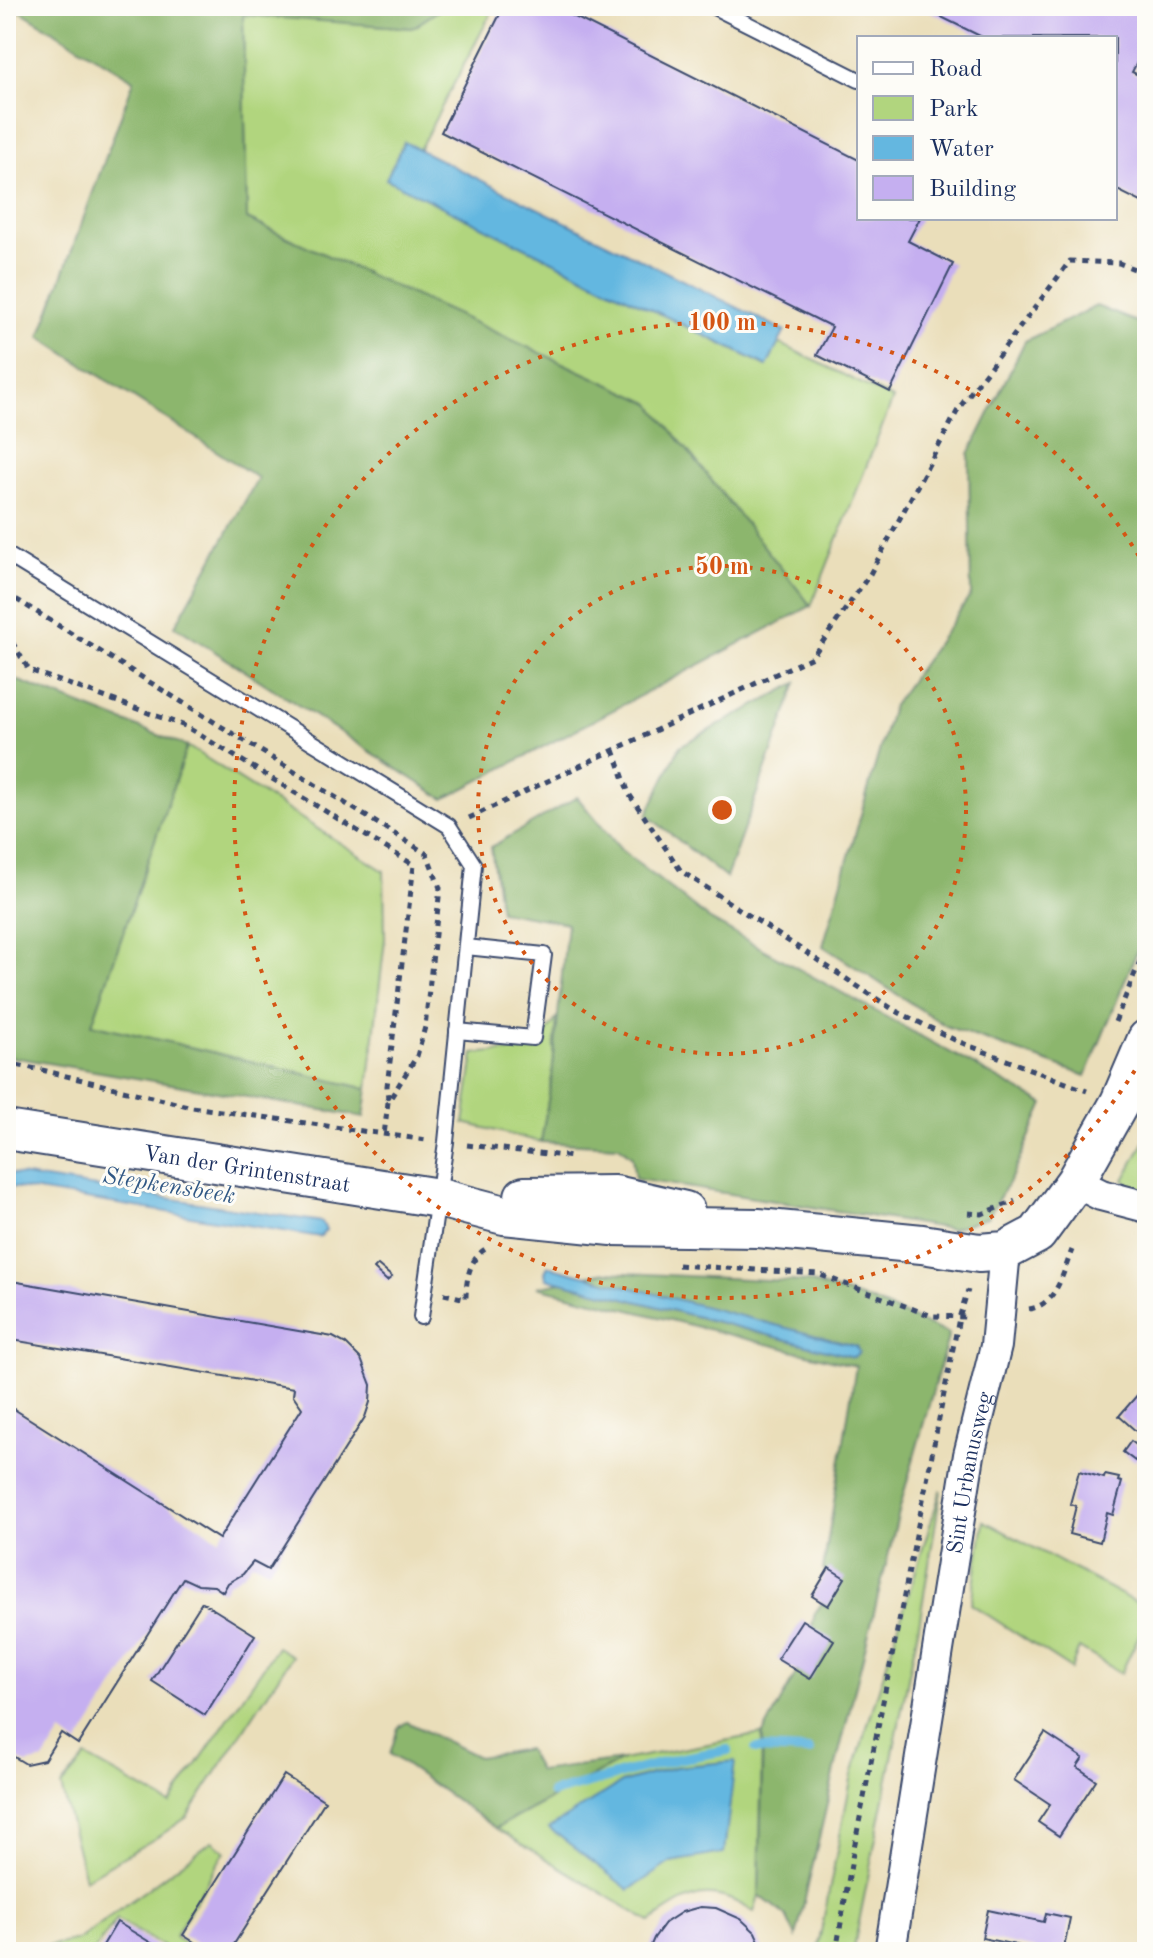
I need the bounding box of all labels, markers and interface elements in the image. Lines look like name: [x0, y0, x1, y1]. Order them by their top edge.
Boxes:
legend: [857, 36, 1117, 220]
text: Road: [929, 58, 982, 82]
text: Park: [929, 98, 978, 122]
text: Water: [929, 138, 994, 162]
text: Building: [929, 178, 1016, 202]
text: 100 m: [688, 312, 756, 336]
text: 50 m: [695, 555, 749, 580]
centre of rings: [708, 796, 736, 824]
street label: Van der Grintenstraat: [142, 1143, 352, 1197]
water label: Stepkensbeek: [101, 1165, 237, 1209]
street label: Sint Urbanusweg: [944, 1389, 997, 1556]

